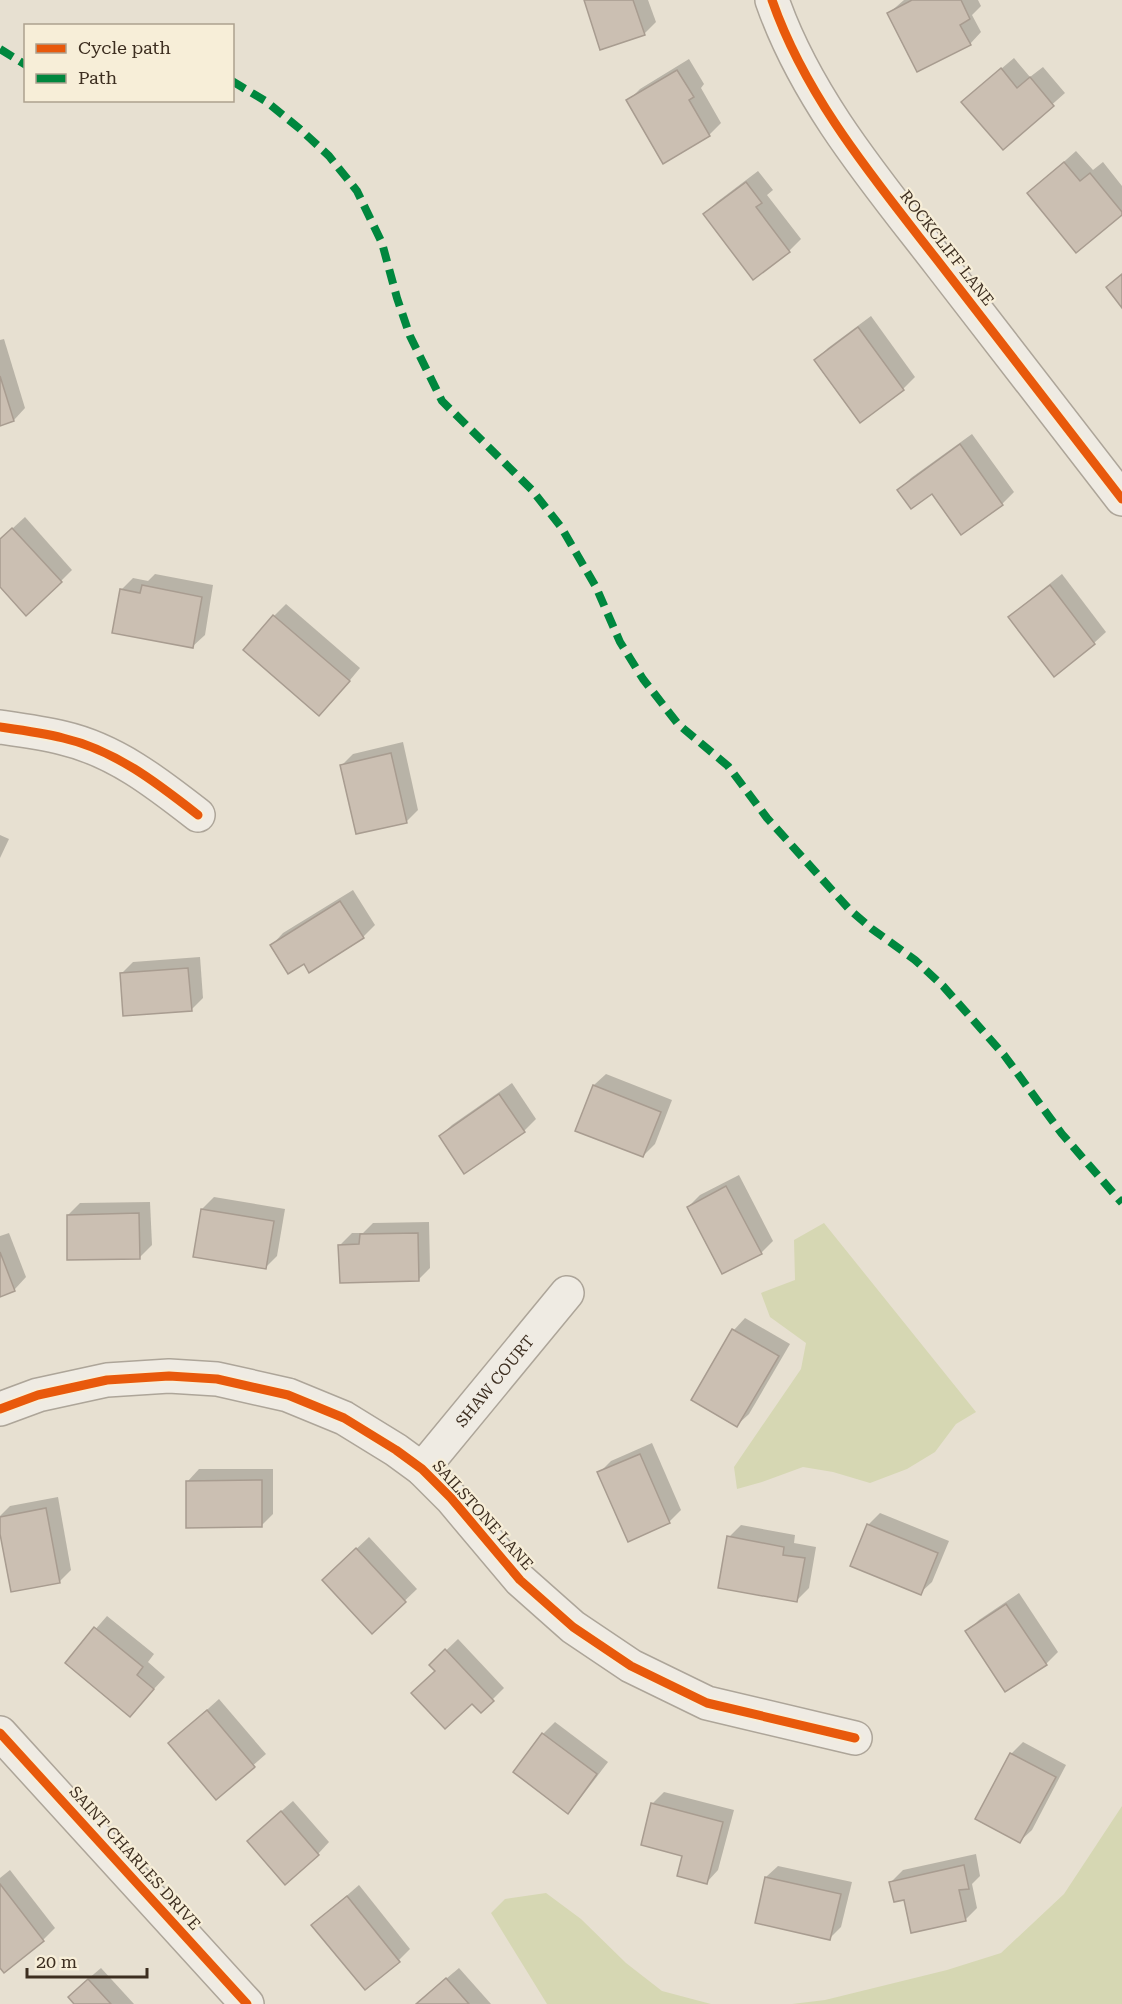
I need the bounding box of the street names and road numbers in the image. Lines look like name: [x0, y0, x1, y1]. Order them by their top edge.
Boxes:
street label: ROCKCLIFF LANE: [896, 187, 998, 309]
street label: SHAW COURT: [451, 1331, 538, 1431]
street label: SAILSTONE LANE: [429, 1456, 537, 1574]
street label: SAINT CHARLES DRIVE: [65, 1782, 205, 1934]

